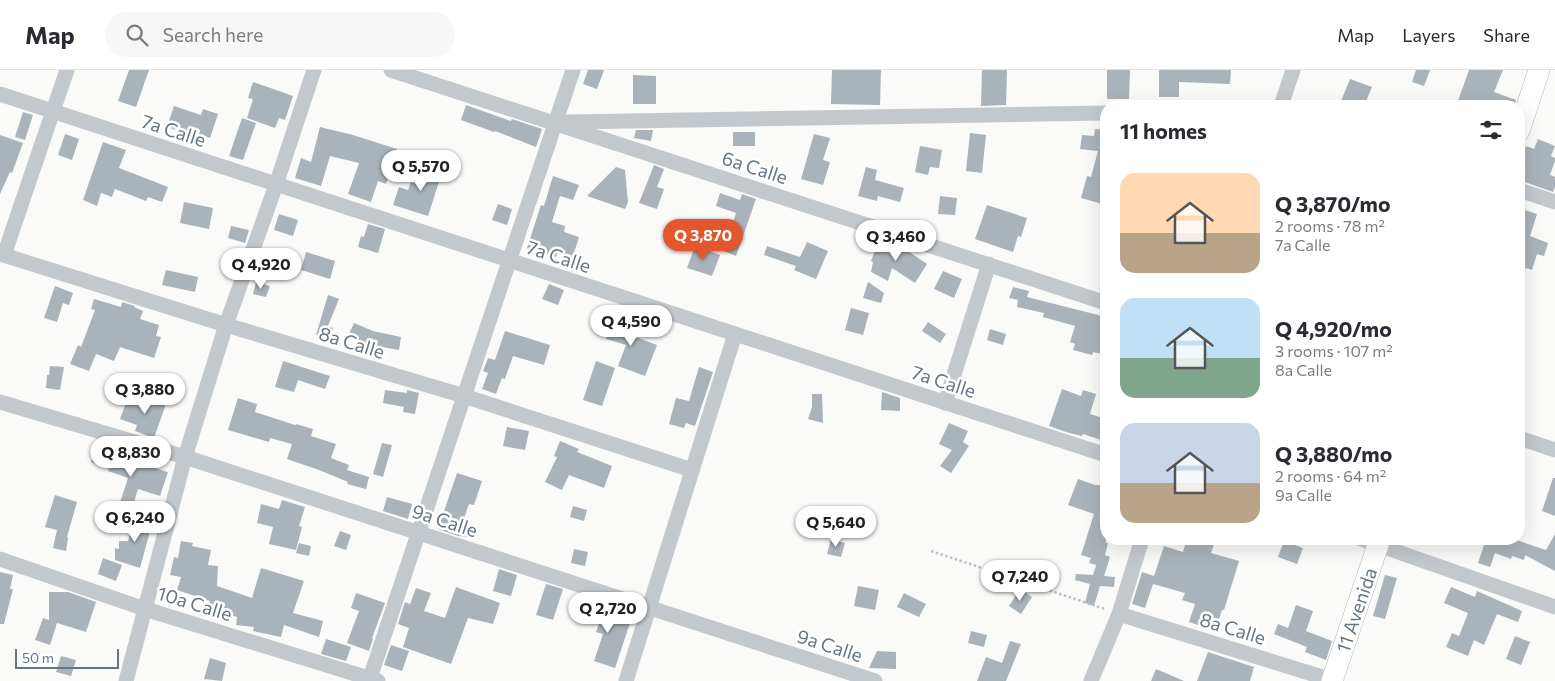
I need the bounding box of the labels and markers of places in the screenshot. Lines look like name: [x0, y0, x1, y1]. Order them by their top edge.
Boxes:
pin: Q 5,570: [375, 150, 467, 192]
pin: Q 3,870: [657, 218, 749, 261]
pin: Q 3,460: [850, 220, 942, 262]
pin: Q 4,920: [215, 248, 307, 290]
pin: Q 4,590: [585, 304, 677, 347]
pin: Q 3,880: [99, 372, 191, 415]
pin: Q 8,830: [85, 436, 177, 478]
pin: Q 6,240: [89, 500, 181, 543]
pin: Q 5,640: [790, 506, 882, 548]
pin: Q 7,240: [974, 560, 1066, 602]
pin: Q 2,720: [562, 592, 654, 634]

